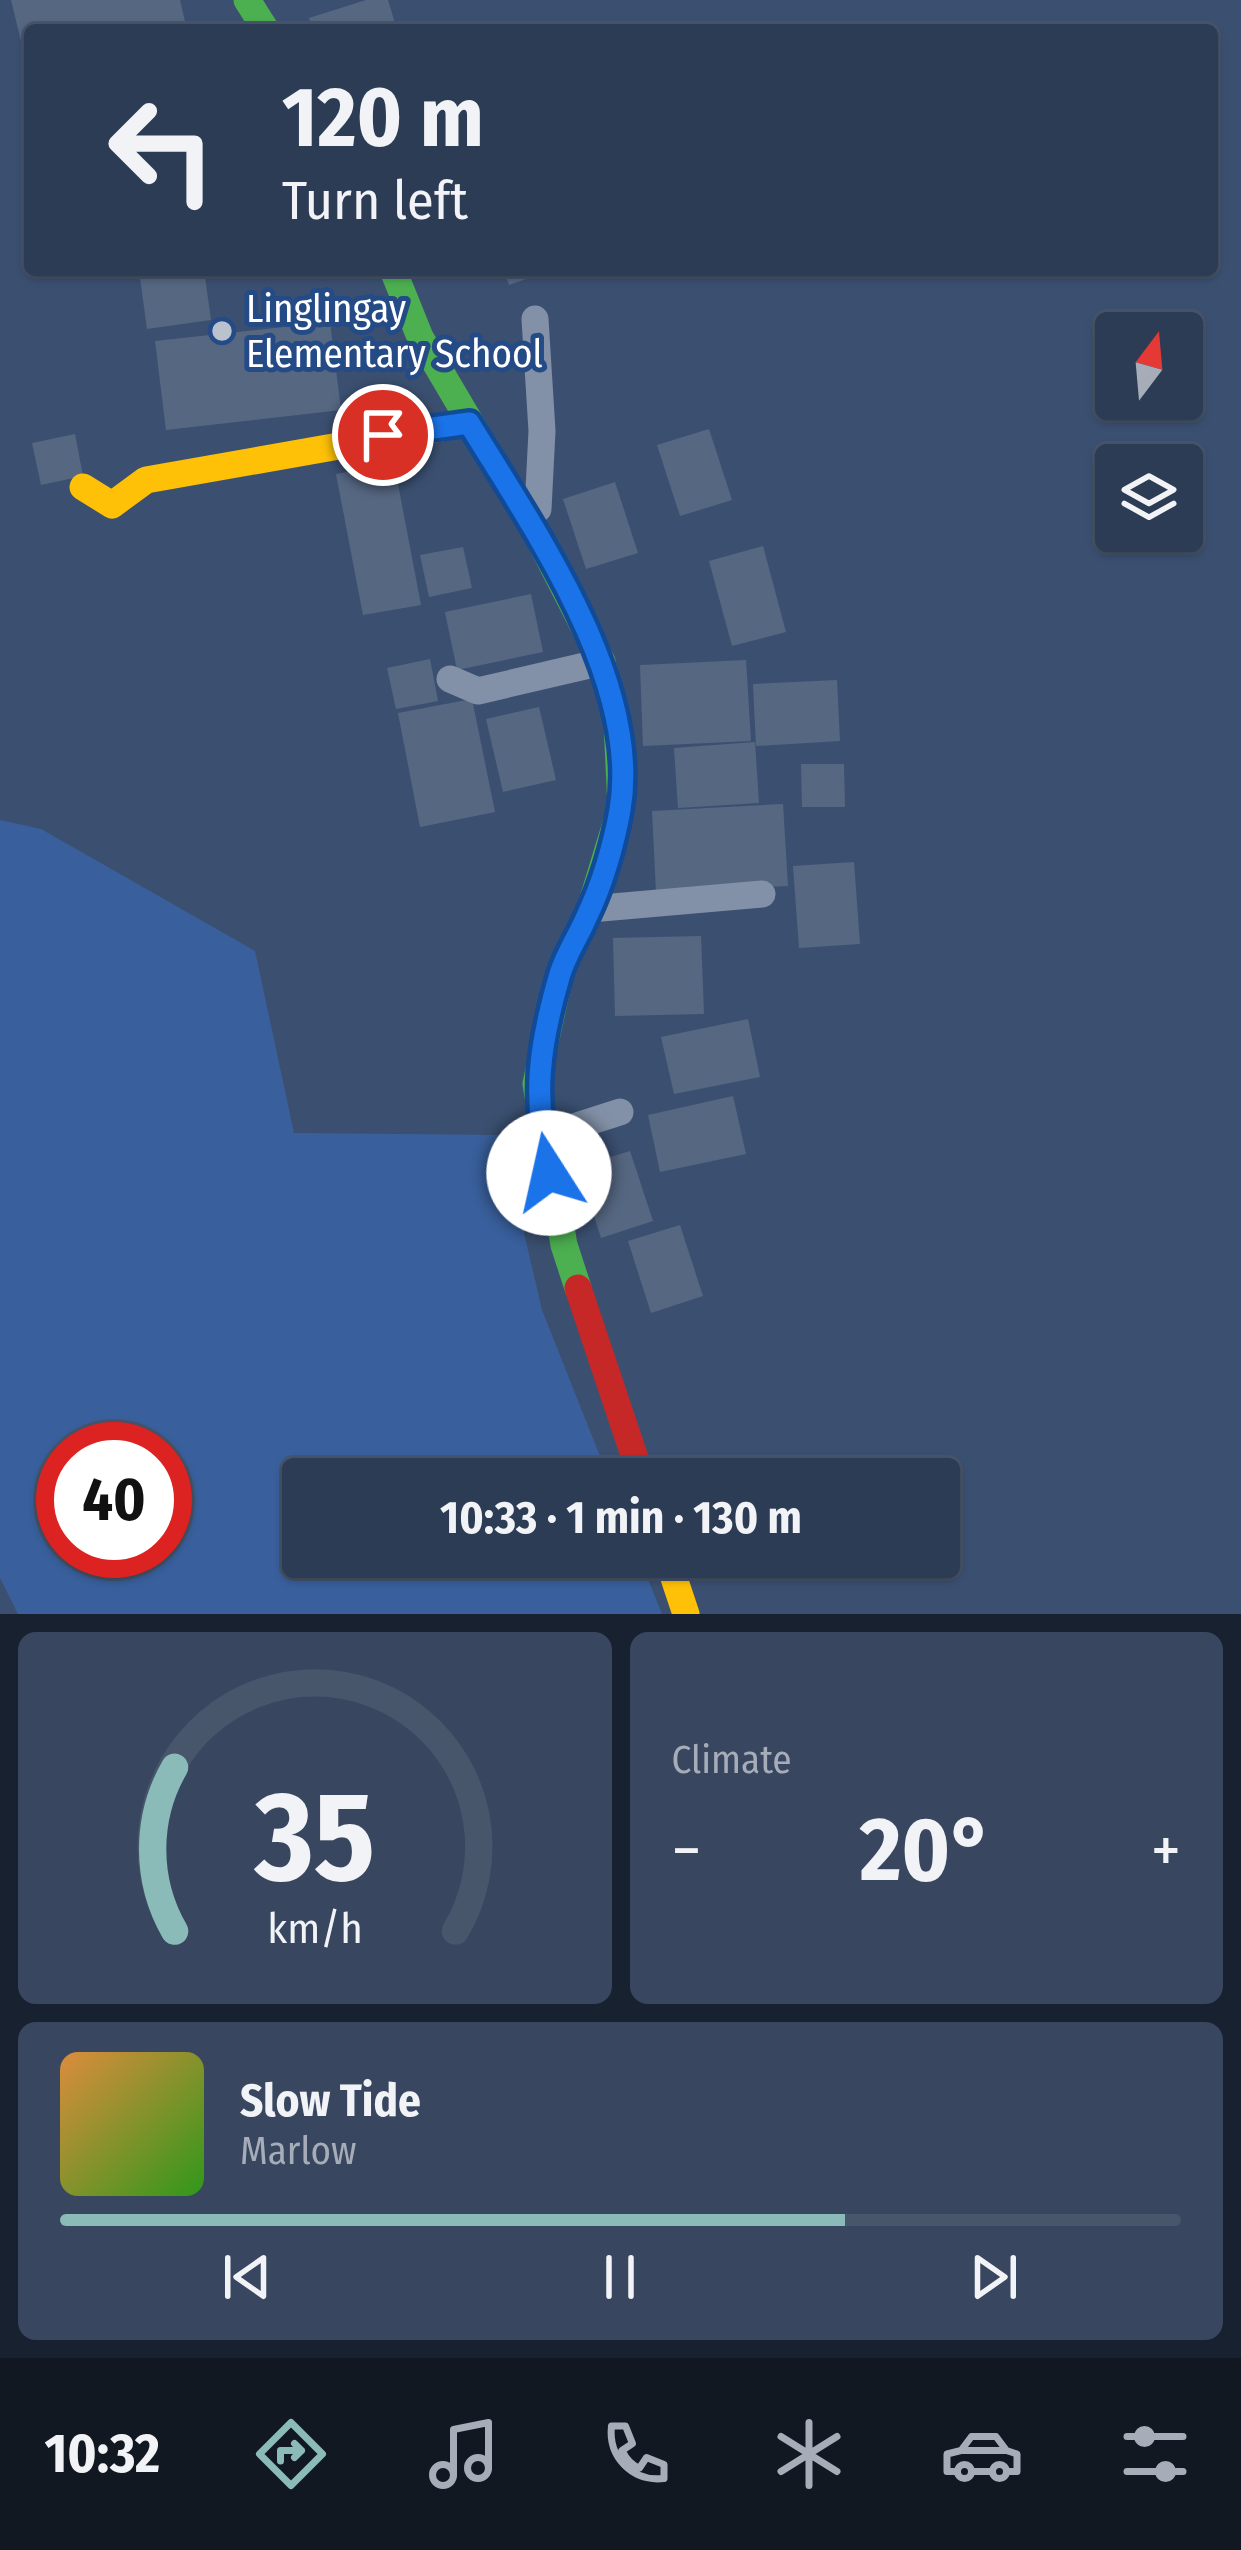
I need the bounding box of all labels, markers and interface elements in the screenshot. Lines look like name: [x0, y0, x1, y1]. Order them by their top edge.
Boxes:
text: 120 m: [282, 67, 484, 168]
icon: left: [84, 72, 240, 228]
text: Turn left: [282, 169, 468, 233]
place label: Linglingay Elementary School: [246, 286, 543, 377]
north arrow: [1095, 312, 1203, 420]
map controls: [1095, 312, 1203, 552]
marker: Linglingay Elementary School: [209, 318, 235, 344]
pin: [332, 384, 434, 486]
icon: arrive: [350, 402, 416, 468]
button: layers: [1095, 444, 1203, 552]
position arrow: [486, 1110, 612, 1236]
speed limit sign: 40: [36, 1422, 192, 1578]
text: 10:33 · 1 min · 130 m: [440, 1491, 802, 1545]
text: Climate: [672, 1737, 792, 1783]
text: 35: [254, 1763, 375, 1913]
text: 20°: [860, 1796, 993, 1904]
text: −: [672, 1811, 701, 1890]
text: +: [1151, 1811, 1181, 1890]
text: km/h: [267, 1903, 363, 1954]
text: Slow Tide: [240, 2074, 421, 2128]
text: Marlow: [240, 2128, 357, 2174]
icon: previous: [214, 2244, 280, 2310]
icon: pause: [587, 2244, 653, 2310]
icon: next: [961, 2244, 1027, 2310]
icon: directions: [249, 2412, 333, 2496]
icon: music: [422, 2412, 506, 2496]
icon: phone: [594, 2412, 678, 2496]
icon: climate: [767, 2412, 851, 2496]
icon: car: [940, 2412, 1024, 2496]
icon: filters: [1113, 2412, 1197, 2496]
text: 10:32: [44, 2422, 160, 2486]

